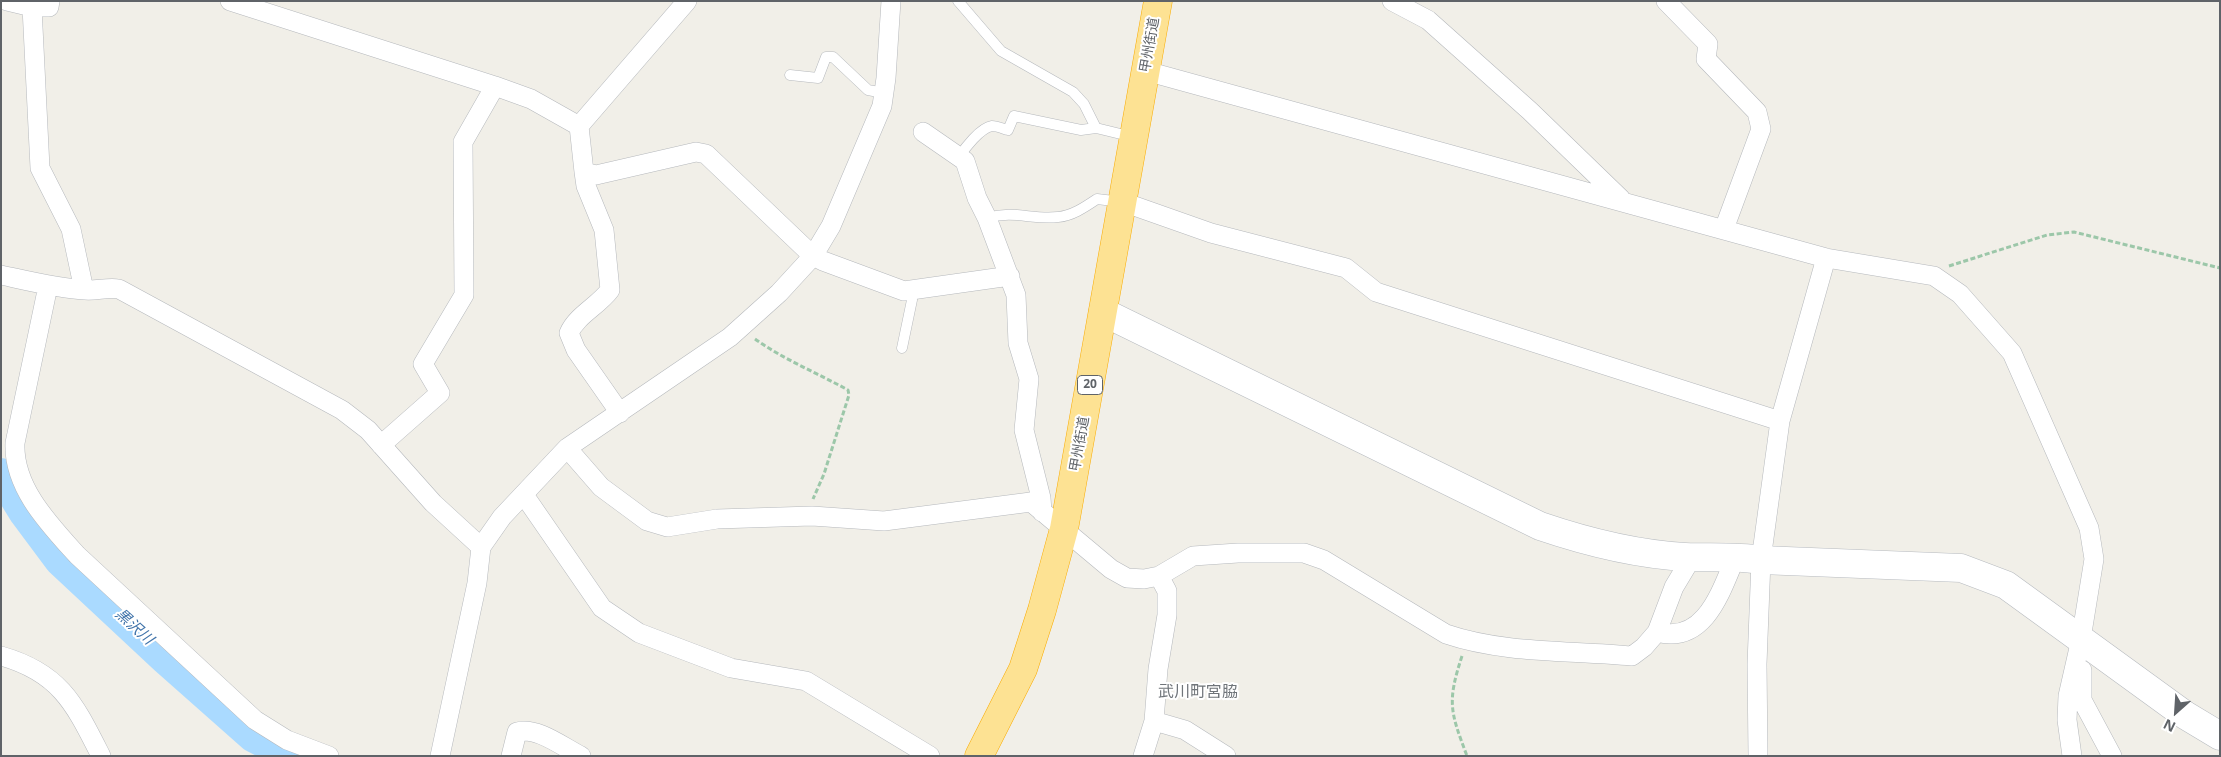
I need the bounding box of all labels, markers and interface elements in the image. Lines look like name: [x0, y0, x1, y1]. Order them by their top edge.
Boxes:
street label: 甲州街道: [1137, 16, 1163, 74]
road number: 20: [1078, 376, 1102, 394]
street label: 甲州街道: [1067, 415, 1093, 473]
water label: 黒沢川: [111, 605, 157, 649]
district label: 武川町宮脇: [1158, 682, 1238, 702]
north arrow: [2151, 687, 2201, 737]
text: N: [2160, 715, 2178, 737]

